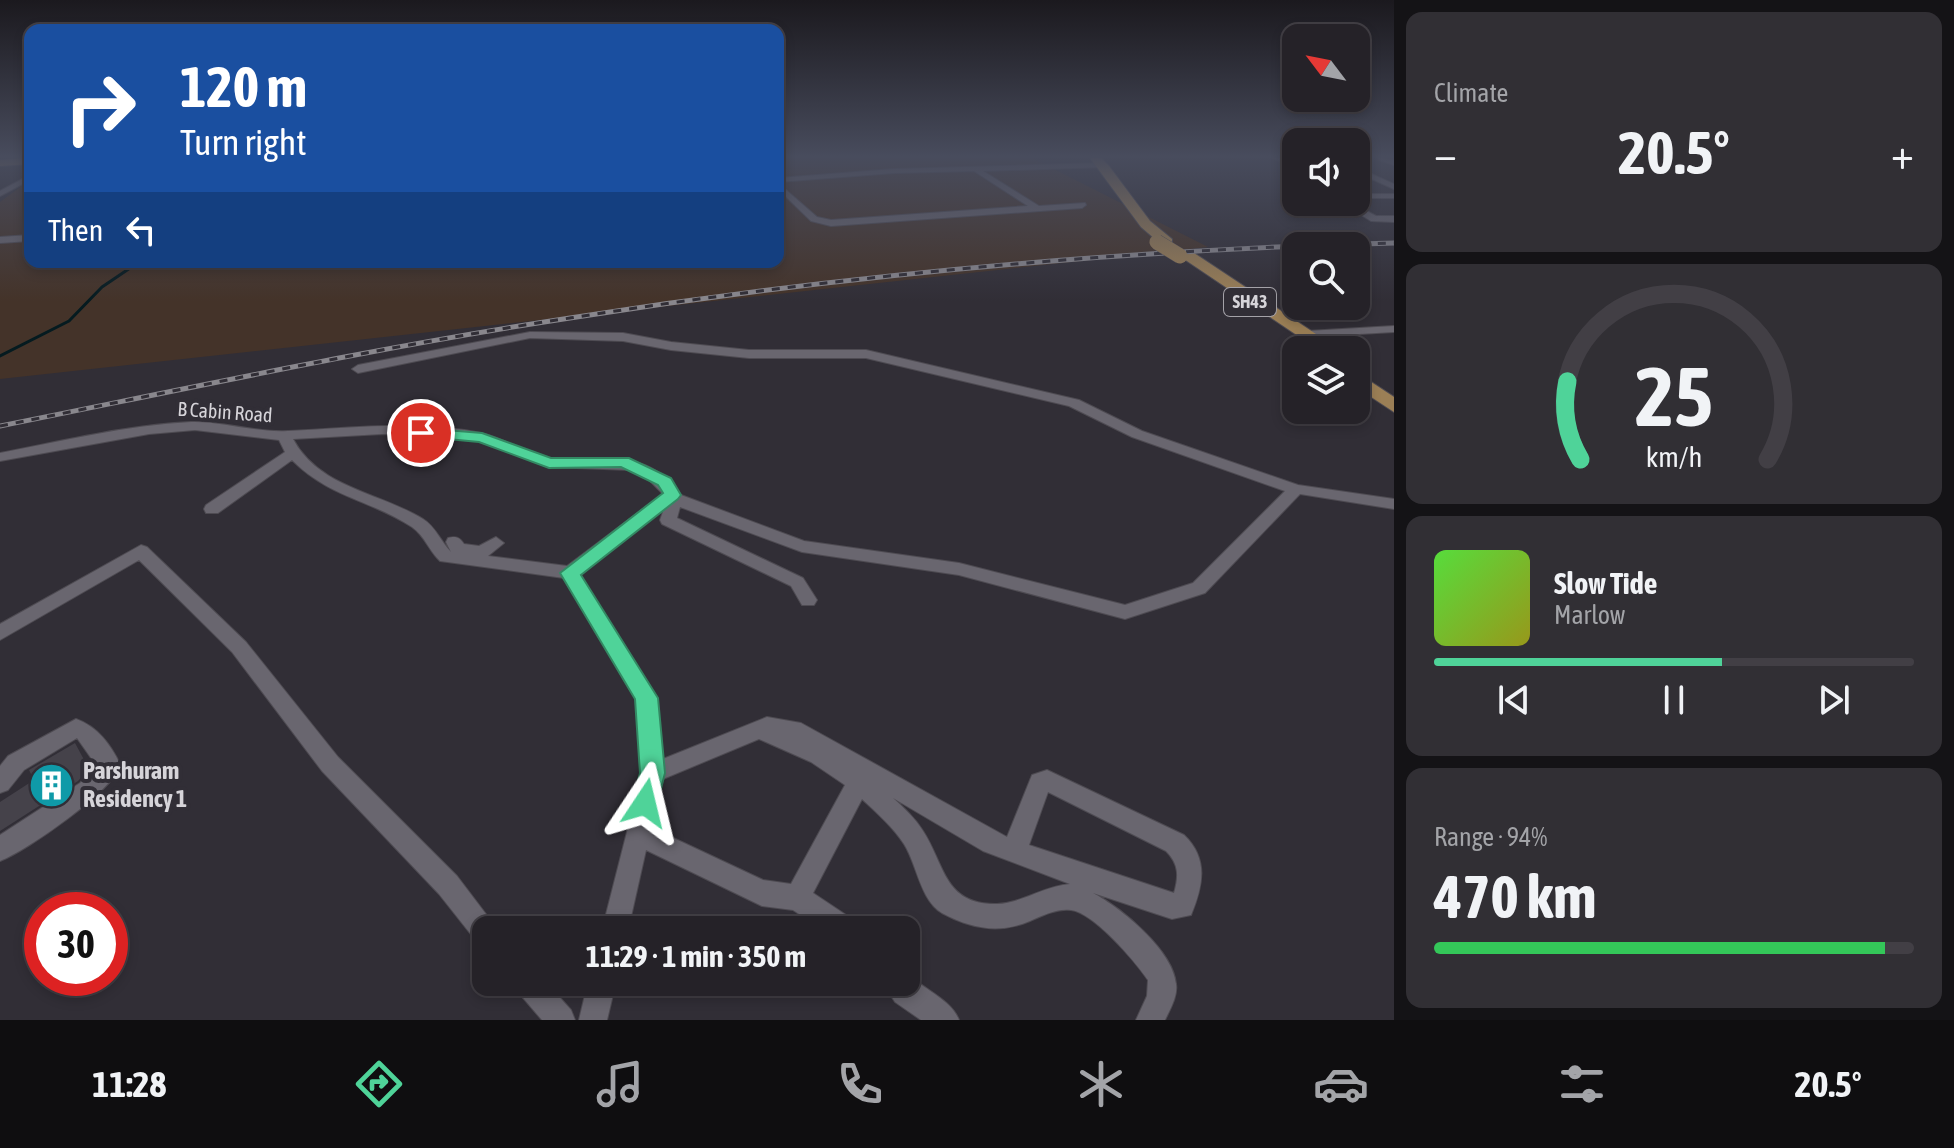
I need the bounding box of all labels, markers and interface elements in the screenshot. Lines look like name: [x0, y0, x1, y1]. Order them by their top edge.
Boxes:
north arrow: [1282, 24, 1370, 112]
map controls: [1282, 24, 1370, 424]
text: 120 m: [180, 55, 307, 119]
icon: right: [48, 56, 152, 160]
text: Climate: [1434, 78, 1508, 108]
text: 20.5°: [1618, 118, 1730, 187]
text: Turn right: [180, 121, 307, 163]
button: sound: [1282, 128, 1370, 216]
text: −: [1434, 128, 1457, 178]
text: +: [1891, 128, 1914, 178]
icon: left: [119, 208, 163, 252]
text: Then: [48, 213, 103, 247]
button: search: [1282, 232, 1370, 320]
road number: SH43: [1224, 288, 1276, 316]
button: layers: [1282, 336, 1370, 424]
text: 25: [1635, 348, 1713, 444]
street label: B Cabin Road: [177, 397, 273, 426]
pin: [387, 399, 455, 467]
icon: arrive: [399, 411, 443, 455]
text: km/h: [1646, 440, 1702, 473]
text: Slow Tide: [1554, 566, 1657, 600]
text: Marlow: [1554, 600, 1625, 630]
icon: previous: [1492, 678, 1536, 722]
icon: pause: [1652, 678, 1696, 722]
icon: next: [1812, 678, 1856, 722]
place label: Parshuram Residency 1: [83, 757, 187, 812]
building icon: Parshuram Residency 1: [28, 761, 76, 809]
position arrow: [603, 761, 687, 845]
text: Range · 94%: [1434, 822, 1547, 852]
text: 470 km: [1434, 862, 1596, 931]
speed limit sign: 30: [24, 892, 128, 996]
text: 11:29 · 1 min · 350 m: [586, 939, 806, 973]
icon: directions: [351, 1056, 407, 1112]
icon: music: [592, 1056, 648, 1112]
icon: phone: [832, 1056, 888, 1112]
icon: climate: [1073, 1056, 1129, 1112]
icon: car: [1313, 1056, 1369, 1112]
icon: filters: [1554, 1056, 1610, 1112]
text: 11:28: [92, 1063, 166, 1105]
text: 20.5°: [1795, 1063, 1862, 1105]

